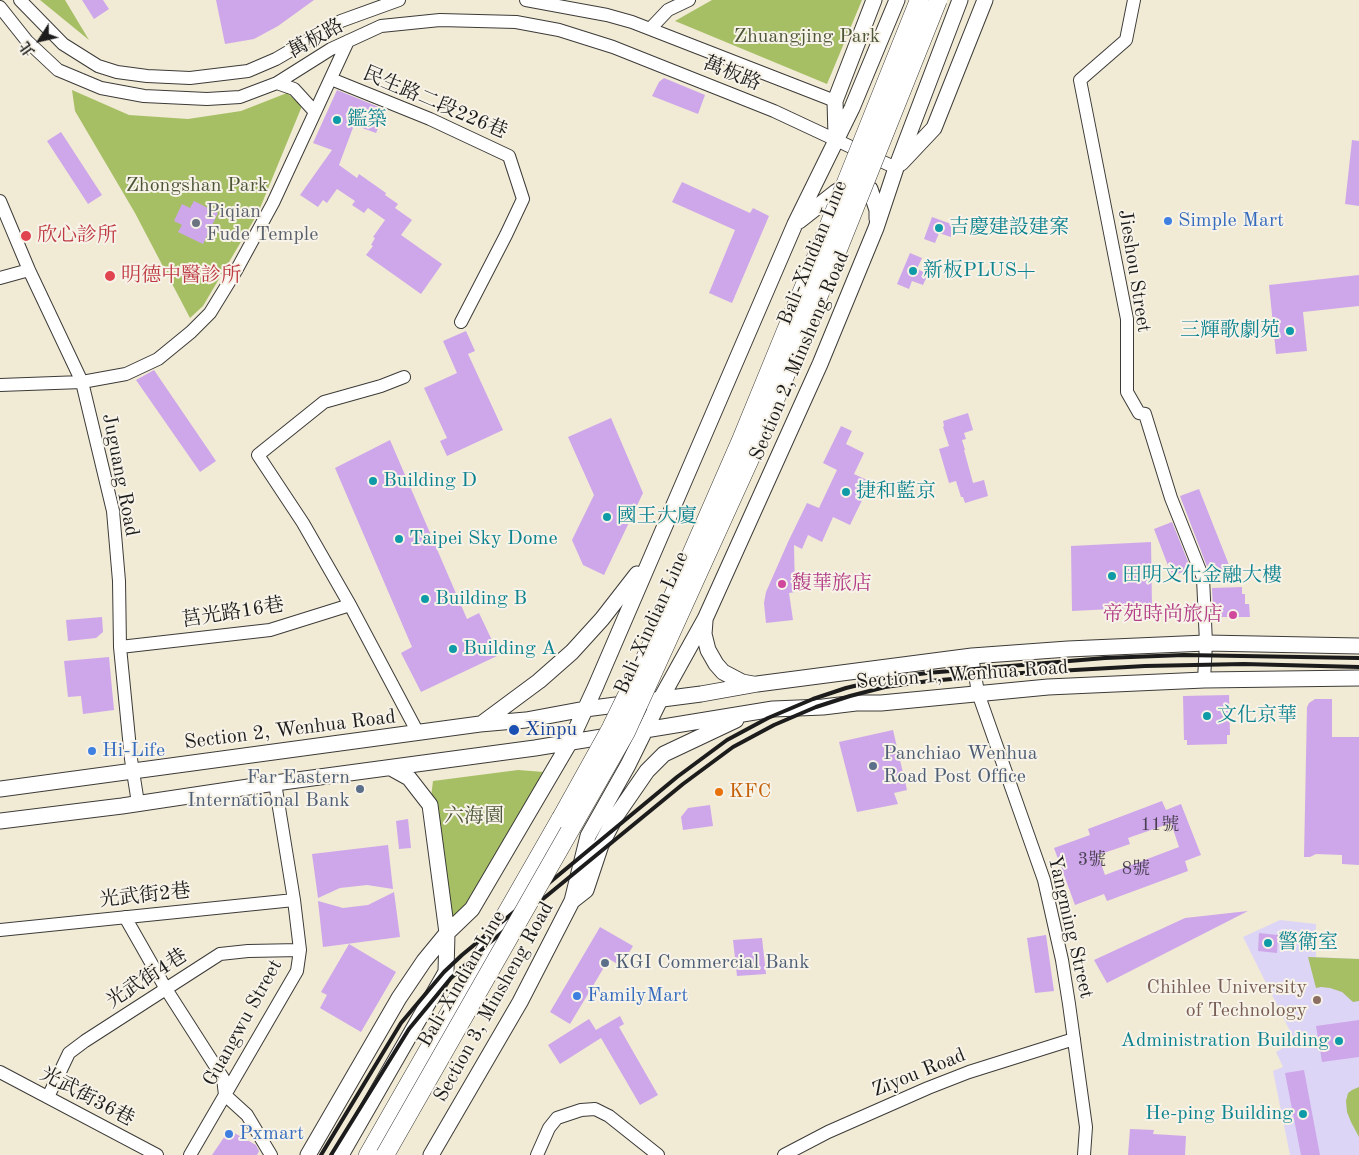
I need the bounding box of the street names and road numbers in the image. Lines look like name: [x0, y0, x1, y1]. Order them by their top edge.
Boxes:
street label: 萬板路: [284, 14, 348, 64]
street label: 萬板路: [700, 52, 764, 96]
street label: 民生路二段226巷: [359, 62, 511, 144]
street label: Bali-Xindian Line: [773, 177, 853, 329]
street label: Jieshou Street: [1112, 208, 1156, 334]
street label: Section 2, Minsheng Road: [745, 248, 855, 464]
street label: Juguang Road: [96, 412, 144, 538]
street label: Bali-Xindian Line: [610, 548, 694, 698]
street label: 莒光路16巷: [180, 593, 286, 633]
street label: Section 1, Wenhua Road: [855, 656, 1069, 694]
street label: Section 2, Wenhua Road: [183, 705, 397, 755]
street label: Yangming Street: [1042, 853, 1098, 1001]
street label: 光武街2巷: [98, 879, 192, 913]
street label: Section 3, Minsheng Road: [429, 898, 559, 1106]
street label: Bali-Xindian Line: [413, 906, 511, 1052]
street label: 光武街4巷: [102, 944, 192, 1014]
street label: Guangwu Street: [198, 955, 288, 1091]
street label: Ziyou Road: [869, 1043, 969, 1103]
street label: 光武街36巷: [36, 1062, 138, 1132]

